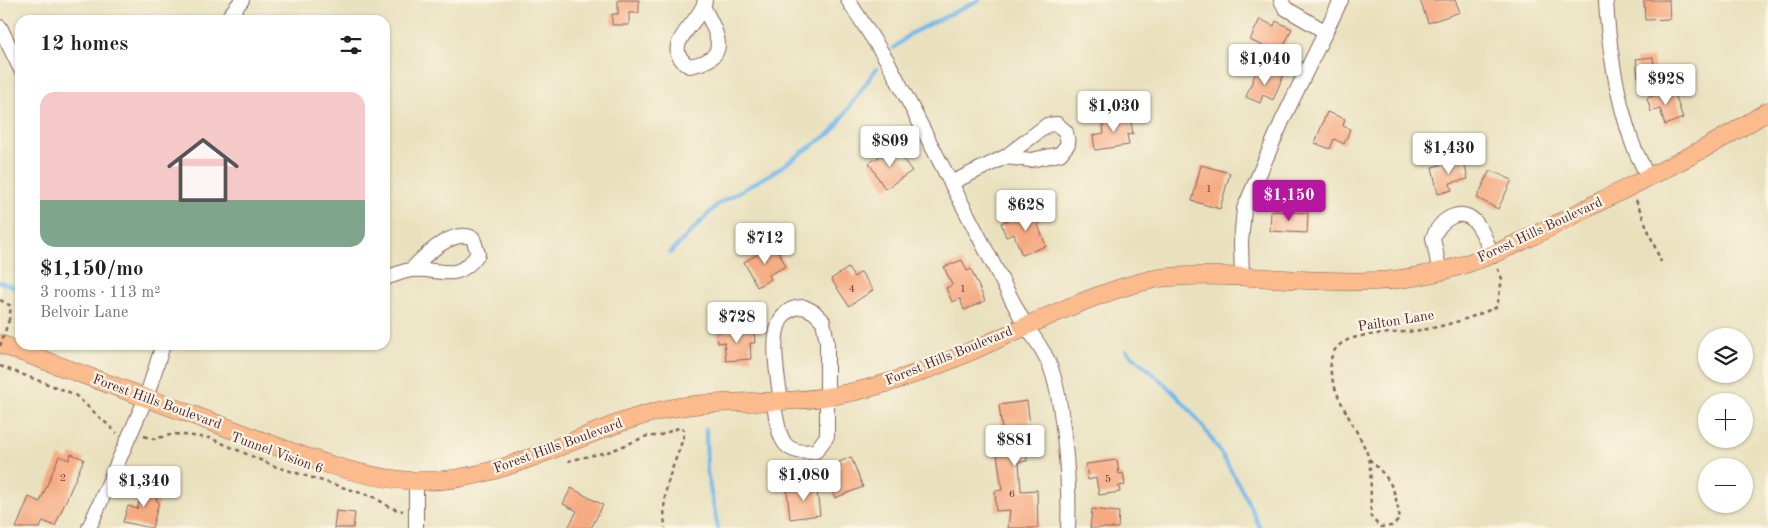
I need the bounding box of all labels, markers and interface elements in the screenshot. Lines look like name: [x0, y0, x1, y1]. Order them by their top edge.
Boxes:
icon: filters: [337, 31, 365, 59]
text: 12 homes: [40, 34, 128, 55]
pin: $1,040: [1224, 44, 1306, 86]
text: $1,040: [1240, 52, 1290, 68]
pin: $928: [1636, 64, 1696, 106]
text: $928: [1647, 72, 1685, 88]
pin: $1,030: [1073, 90, 1155, 133]
text: $1,030: [1089, 99, 1139, 115]
icon: home: [158, 125, 248, 215]
pin: $809: [860, 126, 920, 168]
pin: $1,430: [1408, 132, 1490, 175]
text: $809: [871, 134, 909, 150]
text: $1,430: [1424, 141, 1474, 157]
pin: $1,150: [1248, 180, 1330, 222]
house number: 1: [1206, 184, 1212, 195]
text: $1,150: [1264, 188, 1314, 204]
pin: $628: [996, 190, 1056, 232]
street label: Forest Hills Boulevard: [1475, 195, 1605, 265]
text: $628: [1007, 198, 1045, 214]
pin: $712: [735, 222, 795, 265]
text: $712: [746, 231, 784, 247]
text: $1,150/mo: [40, 259, 144, 280]
house number: 4: [849, 284, 855, 295]
house number: 1: [960, 284, 966, 295]
text: 3 rooms · 113 m²: [40, 285, 160, 301]
pin: $728: [707, 302, 767, 344]
text: Belvoir Lane: [40, 305, 128, 321]
street label: Pailton Lane: [1357, 308, 1435, 334]
text: $728: [718, 310, 756, 326]
street label: Forest Hills Boulevard: [883, 324, 1015, 388]
map controls: [1698, 328, 1753, 513]
button: layers: [1698, 328, 1753, 383]
street label: Forest Hills Boulevard: [91, 372, 223, 432]
button: +: [1698, 393, 1753, 448]
street label: Forest Hills Boulevard: [492, 416, 624, 476]
pin: $881: [985, 424, 1045, 467]
street label: Tunnel Vision 6: [229, 430, 325, 476]
text: $881: [996, 433, 1034, 449]
button: −: [1698, 458, 1753, 513]
pin: $1,080: [763, 460, 845, 502]
pin: $1,340: [103, 466, 185, 508]
text: $1,080: [779, 468, 829, 484]
house number: 2: [60, 473, 66, 484]
text: $1,340: [119, 474, 169, 490]
house number: 5: [1105, 474, 1111, 485]
house number: 6: [1009, 489, 1015, 500]

